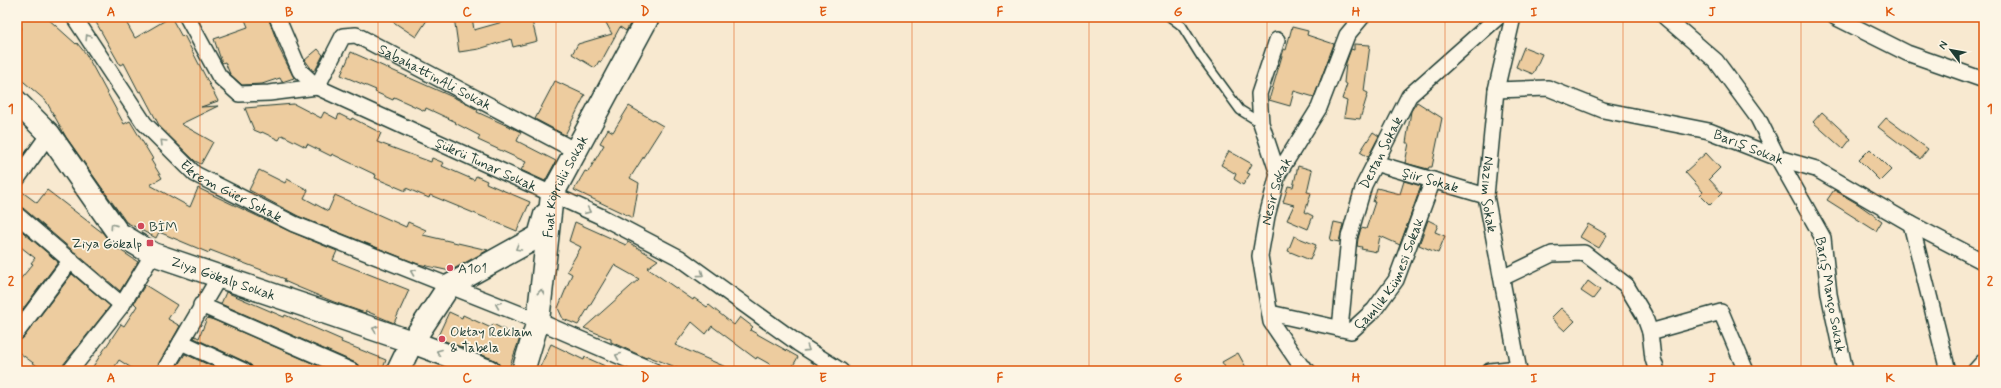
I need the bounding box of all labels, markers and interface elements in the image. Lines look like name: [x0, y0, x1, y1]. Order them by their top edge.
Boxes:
text: A: [107, 4, 115, 21]
text: B: [285, 4, 294, 21]
text: C: [462, 4, 472, 21]
text: D: [641, 4, 650, 21]
text: E: [819, 4, 827, 21]
text: F: [997, 4, 1004, 21]
text: G: [1174, 4, 1183, 21]
text: H: [1352, 4, 1361, 21]
text: I: [1531, 4, 1538, 21]
text: J: [1708, 4, 1716, 21]
text: K: [1885, 4, 1895, 21]
north arrow: [1931, 30, 1971, 70]
one-way arrow: [85, 34, 92, 41]
text: N: [1935, 38, 1951, 52]
street label: SabahattinAli Sokak: [375, 40, 494, 115]
text: 1: [8, 101, 14, 118]
text: 1: [1987, 101, 1993, 118]
street label: Destan Sokak: [1356, 114, 1407, 192]
street label: Barış Sokak: [1711, 126, 1786, 169]
street label: Fuat Köprülü Sokak: [539, 132, 593, 239]
street label: Şükrü Tunar Sokak: [432, 134, 539, 196]
one-way arrow: [160, 139, 168, 147]
street label: Nesir Sokak: [1258, 154, 1296, 227]
street label: Nazım Sokak: [1476, 155, 1501, 234]
street label: Ekrem Güer Sokak: [176, 156, 285, 227]
street label: Şiir Sokak: [1400, 164, 1461, 197]
one-way arrow: [584, 206, 591, 214]
street label: Çamlık Kümesi Sokak: [1350, 215, 1428, 334]
place label: BİM: [149, 218, 178, 236]
marker: BİM: [136, 221, 146, 231]
one-way arrow: [111, 223, 118, 230]
place label: Ziya Gökalp: [72, 235, 142, 253]
street label: Barış Manço Sokak: [1811, 236, 1849, 355]
marker: Ziya Gökalp: [145, 238, 155, 248]
one-way arrow: [515, 243, 522, 250]
street label: Ziya Gökalp Sokak: [168, 253, 278, 305]
place label: A101: [458, 260, 487, 278]
marker: A101: [445, 263, 455, 273]
one-way arrow: [409, 269, 416, 277]
one-way arrow: [697, 269, 704, 277]
text: 2: [8, 273, 15, 290]
text: 2: [1987, 273, 1994, 290]
one-way arrow: [537, 289, 546, 295]
one-way arrow: [495, 302, 502, 310]
place label: Oktay Reklam & Tabela: [450, 323, 532, 357]
one-way arrow: [371, 326, 378, 334]
marker: Oktay Reklam & Tabela: [437, 334, 447, 344]
one-way arrow: [803, 344, 810, 352]
one-way arrow: [436, 349, 443, 357]
one-way arrow: [615, 352, 622, 360]
text: A: [107, 370, 115, 387]
text: B: [285, 370, 294, 387]
text: C: [462, 370, 472, 387]
text: D: [641, 370, 650, 387]
text: E: [819, 370, 827, 387]
text: F: [997, 370, 1004, 387]
text: G: [1174, 370, 1183, 387]
text: H: [1352, 370, 1361, 387]
text: I: [1531, 370, 1538, 387]
text: J: [1708, 370, 1716, 387]
text: K: [1885, 370, 1895, 387]

